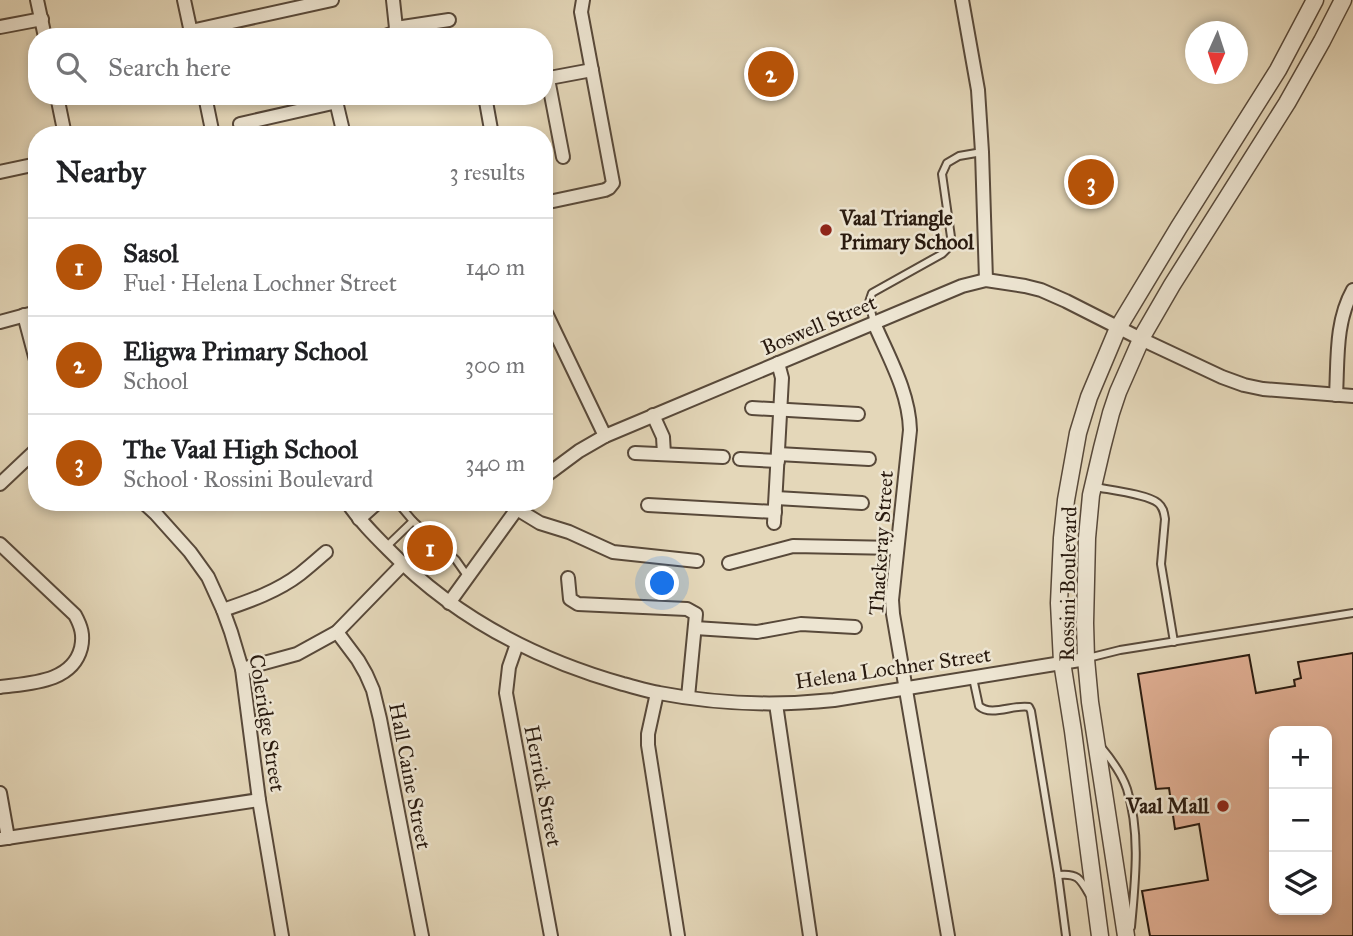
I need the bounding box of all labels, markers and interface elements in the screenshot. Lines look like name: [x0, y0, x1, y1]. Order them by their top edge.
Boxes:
north arrow: [1185, 21, 1248, 84]
search box: [28, 28, 553, 105]
icon: search: [52, 48, 90, 86]
pin: 2: [748, 48, 794, 100]
text: Search here: [108, 51, 231, 83]
text: Nearby: [56, 154, 146, 190]
pin: 3: [1068, 156, 1114, 208]
text: 3 results: [449, 158, 525, 186]
place label: Vaal Triangle Primary School: [839, 205, 975, 255]
marker: Vaal Triangle Primary School: [818, 222, 834, 238]
text: Sasol: [123, 237, 179, 269]
text: 1: [74, 253, 84, 281]
text: 140 m: [465, 253, 525, 281]
text: Fuel · Helena Lochner Street: [123, 269, 397, 297]
street label: Boswell Street: [757, 289, 881, 361]
text: Eligwa Primary School: [123, 335, 368, 367]
text: 2: [73, 351, 85, 379]
text: 300 m: [465, 351, 525, 379]
text: School: [123, 367, 188, 395]
text: The Vaal High School: [123, 433, 358, 465]
text: 3: [74, 449, 84, 477]
text: 340 m: [465, 449, 525, 477]
text: School · Rossini Boulevard: [123, 465, 373, 493]
street label: Thackeray Street: [863, 469, 899, 616]
street label: Rossini Boulevard: [1054, 506, 1082, 662]
pin: 1: [407, 522, 453, 574]
your location: [645, 566, 679, 600]
street label: Helena Lochner Street: [794, 641, 993, 695]
street label: Coleridge Street: [243, 652, 291, 794]
street label: Hall Caine Street: [383, 701, 437, 852]
street label: Herrick Street: [518, 723, 568, 850]
map controls: [1269, 726, 1332, 915]
button: +: [1269, 726, 1332, 789]
button: −: [1269, 789, 1332, 852]
place label: Vaal Mall: [1125, 793, 1210, 819]
marker: Vaal Mall: [1215, 798, 1231, 814]
button: layers: [1269, 852, 1332, 915]

